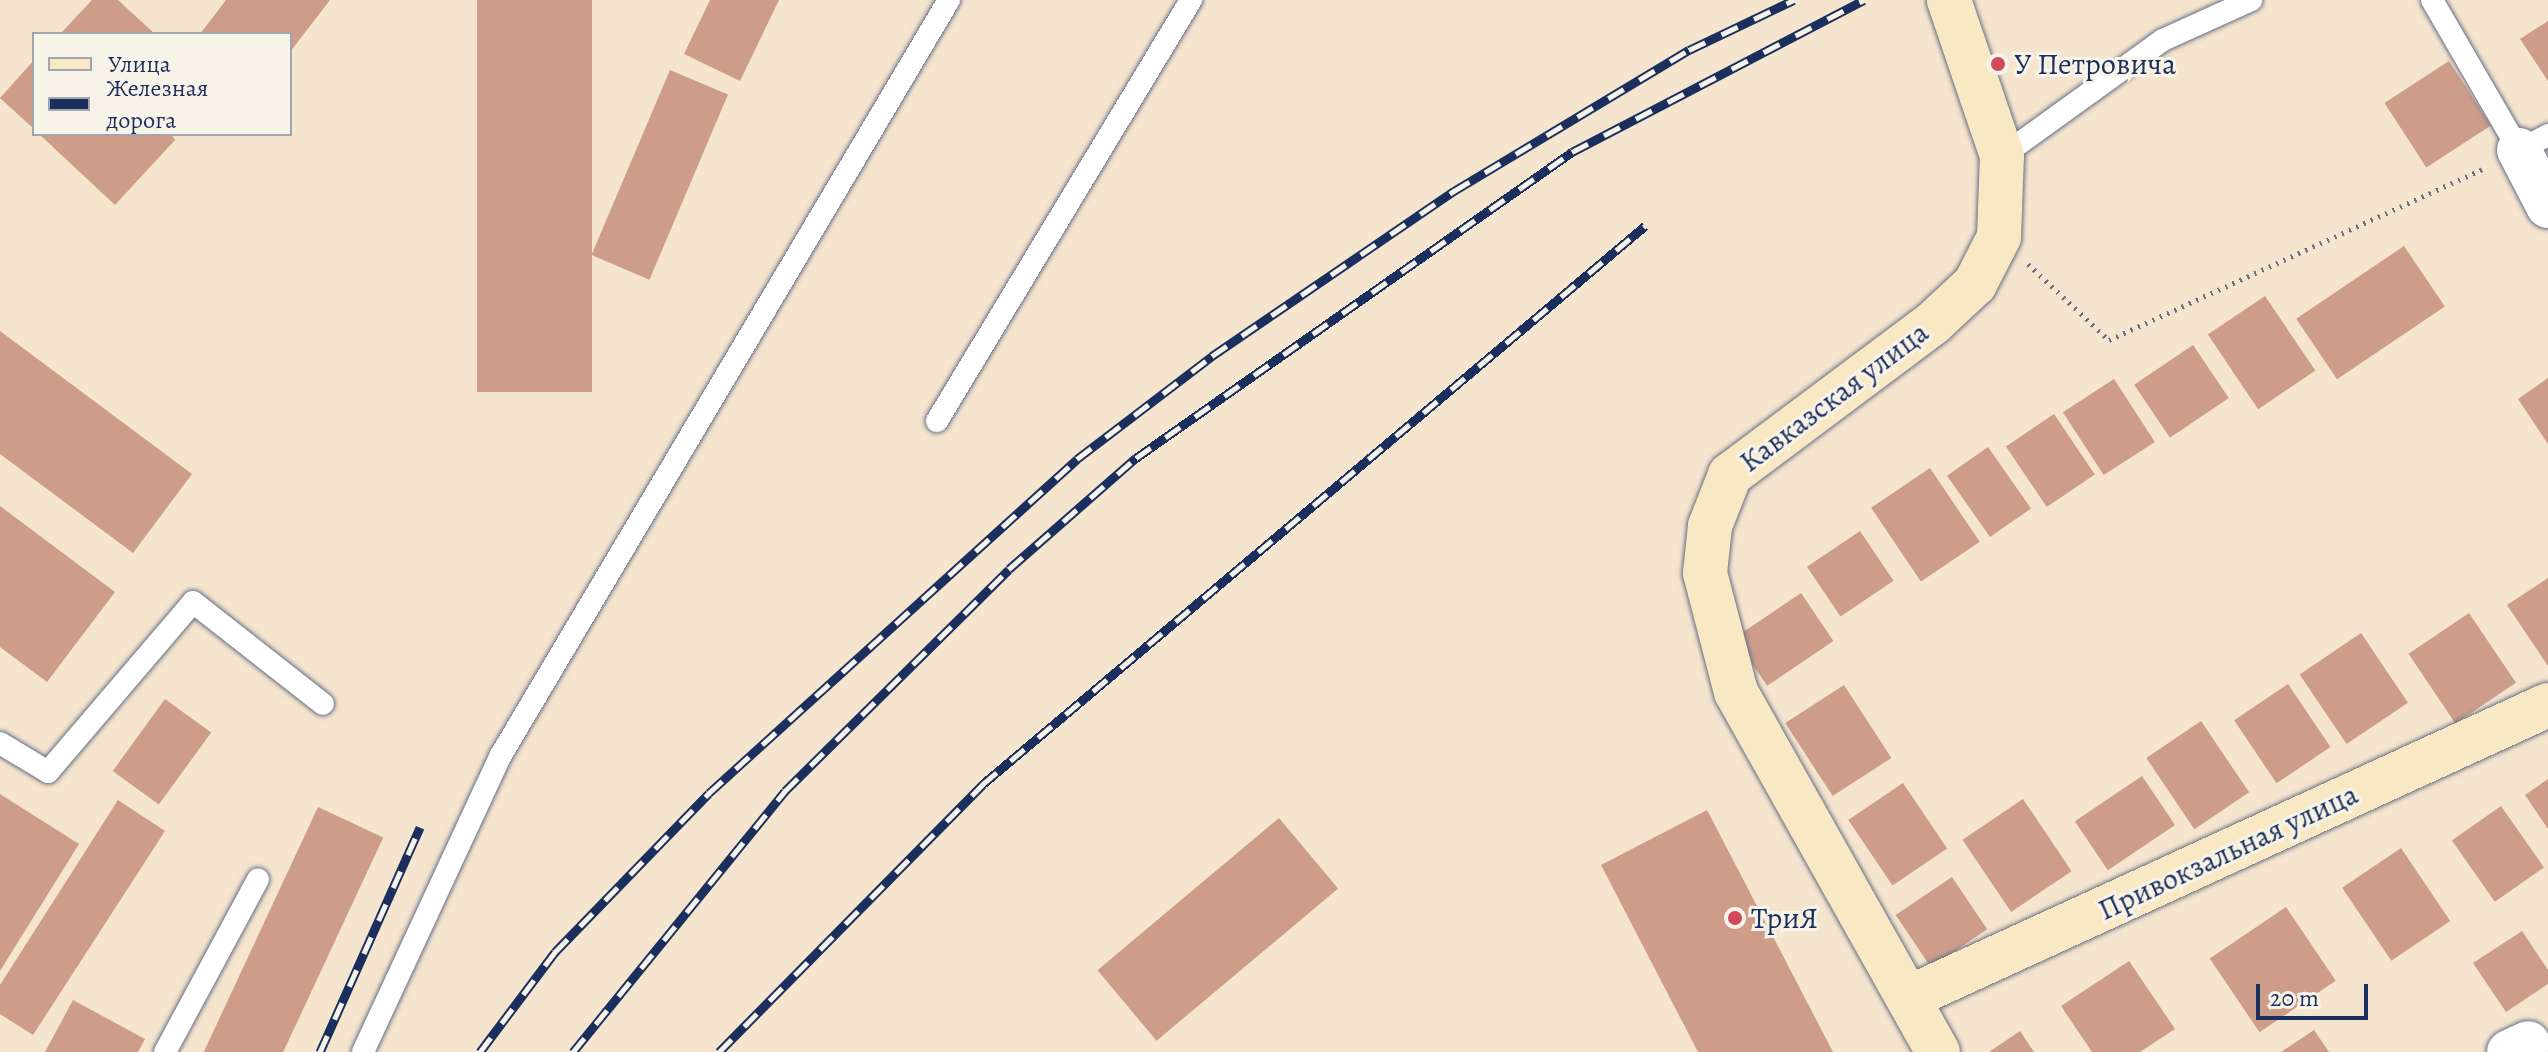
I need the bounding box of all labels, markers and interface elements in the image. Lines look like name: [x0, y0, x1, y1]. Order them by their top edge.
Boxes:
legend: [32, 32, 292, 136]
place label: У Петровича: [2014, 46, 2176, 82]
text: Улица: [108, 48, 171, 80]
marker: У Петровича: [1989, 55, 2007, 73]
text: Железная дорога: [106, 72, 208, 136]
street label: Кавказская улица: [1732, 314, 1936, 480]
street label: Привокзальная улица: [2092, 776, 2364, 928]
place label: ТриЯ: [1751, 900, 1818, 936]
marker: ТриЯ: [1726, 909, 1744, 927]
scale bar: [2260, 968, 2372, 1018]
text: 20 m: [2270, 982, 2319, 1014]

